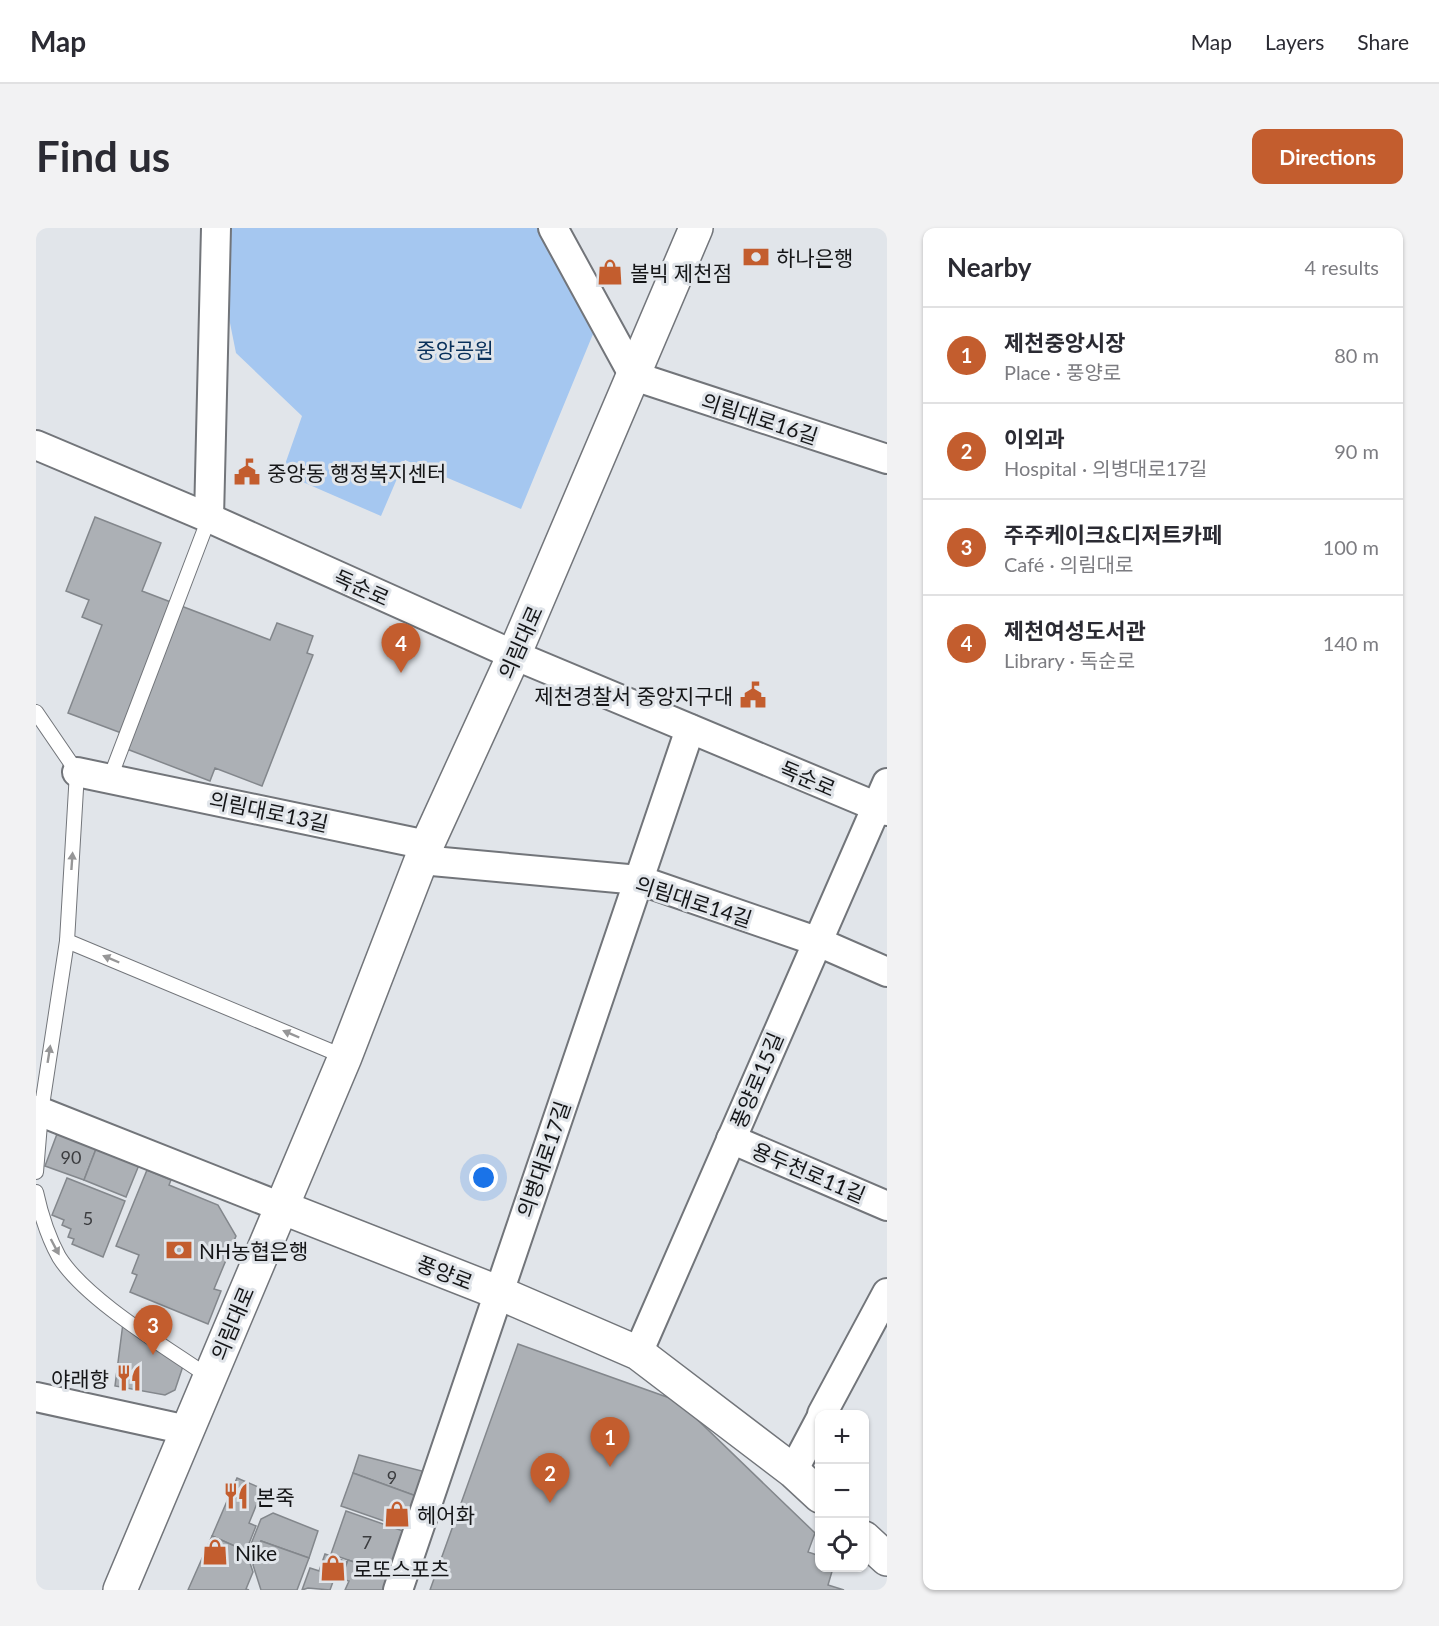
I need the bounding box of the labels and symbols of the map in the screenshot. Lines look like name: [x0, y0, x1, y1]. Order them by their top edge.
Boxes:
bank icon: 하나은행: [741, 242, 771, 272]
place label: 하나은행: [776, 245, 853, 270]
shop icon: 볼빅 제천점: [595, 257, 625, 287]
place label: 볼빅 제천점: [630, 260, 732, 285]
park label: 중앙공원: [416, 337, 494, 362]
street label: 의림대로16길: [699, 387, 821, 449]
public building icon: 중앙동 행정복지센터: [232, 457, 262, 487]
place label: 중앙동 행정복지센터: [267, 460, 446, 485]
street label: 독순로: [330, 564, 394, 610]
street label: 의림대로: [493, 602, 547, 682]
pin: 4: [382, 624, 421, 673]
public building icon: 제천경찰서 중앙지구대: [738, 680, 768, 710]
place label: 제천경찰서 중앙지구대: [534, 683, 733, 708]
street label: 독순로: [776, 755, 840, 801]
street label: 의림대로13길: [207, 786, 331, 836]
one-way arrow: [67, 851, 76, 870]
street label: 의림대로14길: [633, 870, 755, 932]
one-way arrow: [101, 954, 119, 964]
street label: 풍양로15길: [725, 1028, 787, 1132]
one-way arrow: [281, 1029, 299, 1039]
one-way arrow: [45, 1045, 54, 1064]
street label: 의병대로17길: [511, 1098, 575, 1220]
street label: 용두천로11길: [748, 1137, 870, 1207]
house number: 90: [61, 1146, 81, 1168]
your location: [469, 1163, 498, 1192]
house number: 5: [83, 1207, 93, 1229]
bank icon: NH농협은행: [164, 1235, 194, 1265]
place label: NH농협은행: [199, 1238, 308, 1263]
one-way arrow: [50, 1239, 60, 1256]
street label: 풍양로: [413, 1250, 477, 1294]
street label: 의림대로: [205, 1283, 259, 1363]
pin: 3: [134, 1306, 172, 1355]
restaurant icon: 야래향: [114, 1363, 144, 1393]
place label: 야래향: [51, 1366, 109, 1391]
pin: 1: [590, 1418, 630, 1467]
pin: 2: [530, 1454, 570, 1503]
house number: 9: [387, 1466, 397, 1488]
restaurant icon: 본죽: [221, 1481, 251, 1511]
place label: 본죽: [256, 1484, 295, 1509]
shop icon: 헤어화: [382, 1499, 412, 1529]
place label: 헤어화: [417, 1502, 475, 1527]
house number: 7: [362, 1531, 372, 1553]
shop icon: Nike: [200, 1537, 230, 1567]
place label: Nike: [235, 1540, 277, 1565]
shop icon: 로또스포츠: [318, 1553, 348, 1583]
place label: 로또스포츠: [353, 1556, 450, 1581]

